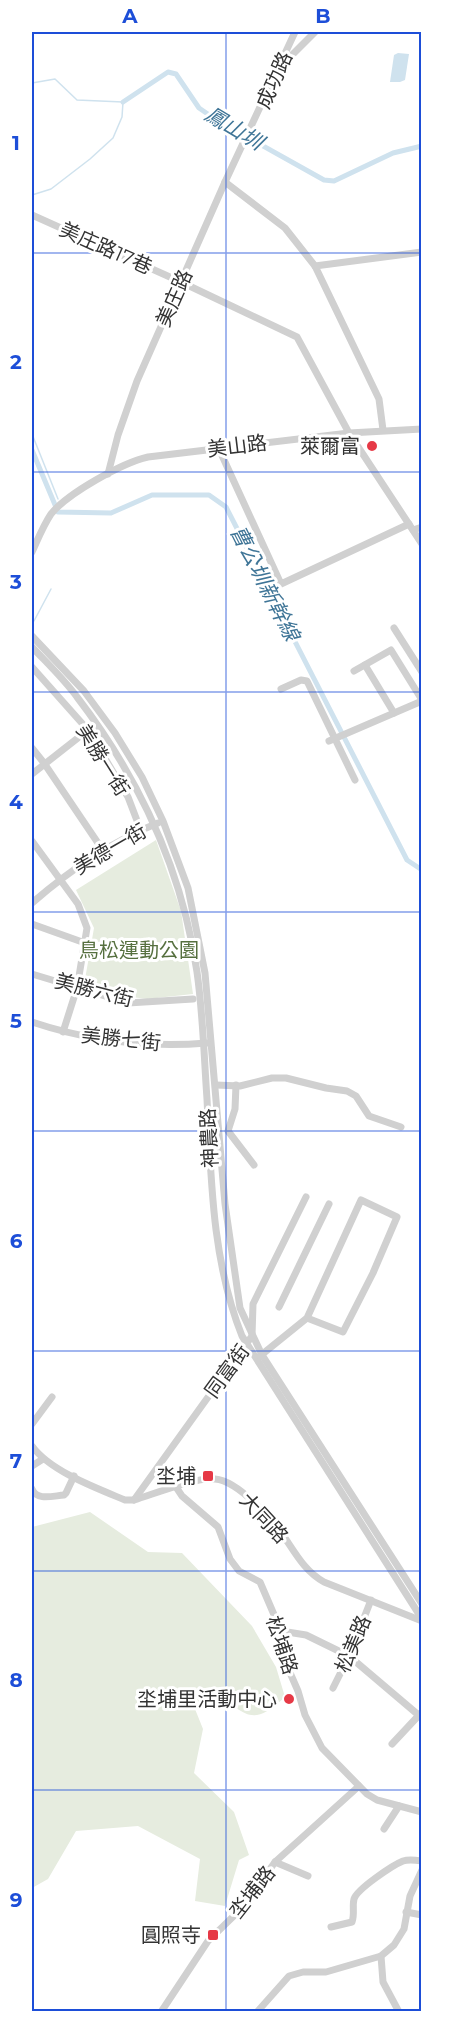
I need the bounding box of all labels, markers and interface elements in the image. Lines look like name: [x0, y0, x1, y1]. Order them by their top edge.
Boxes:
text: A: [121, 4, 138, 28]
text: B: [315, 4, 331, 28]
street label: 成功路: [251, 48, 297, 112]
water label: 鳳山圳: [201, 101, 270, 156]
text: 1: [12, 131, 20, 155]
street label: 美庄路17巷: [56, 217, 156, 279]
street label: 美庄路: [151, 266, 197, 330]
text: 2: [10, 350, 22, 374]
street label: 美山路: [206, 430, 268, 462]
place label: 萊爾富: [300, 434, 360, 458]
marker: 萊爾富: [365, 439, 379, 453]
water label: 曹公圳新幹線: [225, 521, 306, 647]
text: 3: [9, 570, 22, 594]
street label: 美勝一街: [72, 720, 134, 800]
text: 4: [9, 790, 23, 814]
street label: 美德一街: [69, 819, 151, 879]
park label: 鳥松運動公園: [79, 938, 199, 962]
street label: 美勝六街: [52, 969, 136, 1011]
text: 5: [10, 1009, 22, 1033]
street label: 美勝七街: [80, 1023, 162, 1055]
street label: 神農路: [195, 1107, 223, 1169]
text: 6: [10, 1229, 23, 1253]
street label: 同富街: [200, 1340, 254, 1402]
text: 7: [10, 1449, 22, 1473]
place label: 坔埔: [156, 1464, 196, 1488]
marker: 坔埔: [201, 1469, 215, 1483]
street label: 大同路: [235, 1488, 293, 1548]
street label: 松美路: [330, 1612, 376, 1676]
street label: 松埔路: [261, 1613, 303, 1677]
text: 8: [9, 1668, 23, 1692]
place label: 坔埔里活動中心: [137, 1687, 277, 1711]
marker: 坔埔里活動中心: [282, 1692, 296, 1706]
street label: 坔埔路: [224, 1861, 280, 1923]
text: 9: [10, 1888, 22, 1912]
place label: 圓照寺: [141, 1923, 201, 1947]
marker: 圓照寺: [206, 1928, 220, 1942]

